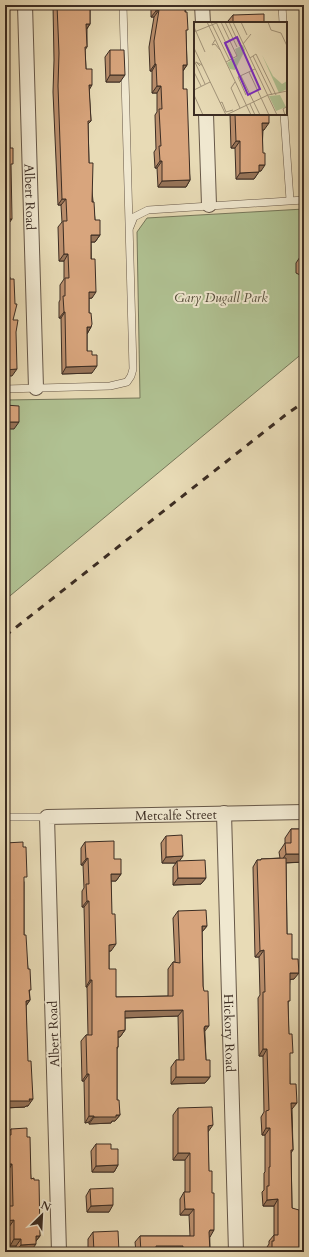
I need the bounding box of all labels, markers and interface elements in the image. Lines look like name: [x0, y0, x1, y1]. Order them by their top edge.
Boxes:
inset map: [194, 22, 287, 115]
street label: Albert Road: [20, 164, 39, 230]
park label: Gary Dugall Park: [174, 289, 268, 307]
street label: Metcalfe Street: [135, 806, 217, 825]
street label: Hickory Road: [219, 994, 239, 1072]
street label: Albert Road: [44, 1000, 64, 1067]
north arrow: [22, 1195, 62, 1235]
text: N: [38, 1198, 54, 1215]

